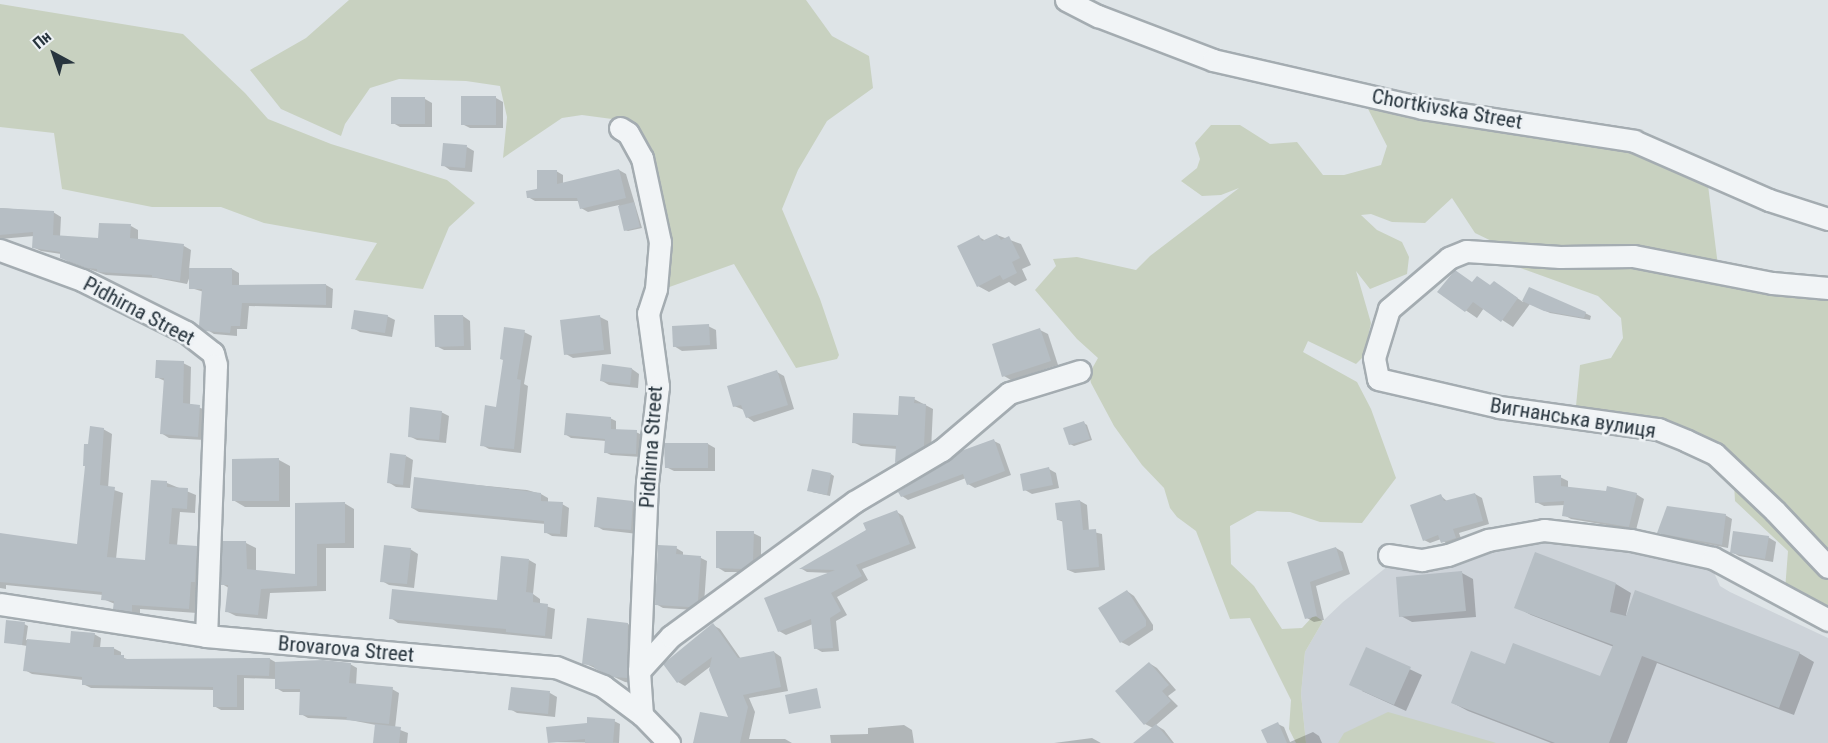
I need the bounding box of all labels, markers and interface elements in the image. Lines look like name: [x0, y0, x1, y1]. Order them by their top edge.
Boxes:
north arrow: [24, 24, 84, 84]
text: Пн: [29, 27, 55, 53]
street label: Chortkivska Street: [1370, 83, 1524, 135]
street label: Pidhirna Street: [79, 271, 199, 351]
street label: Pidhirna Street: [634, 385, 668, 509]
street label: Вигнанська вулиця: [1488, 392, 1658, 444]
street label: Brovarova Street: [277, 631, 415, 667]

